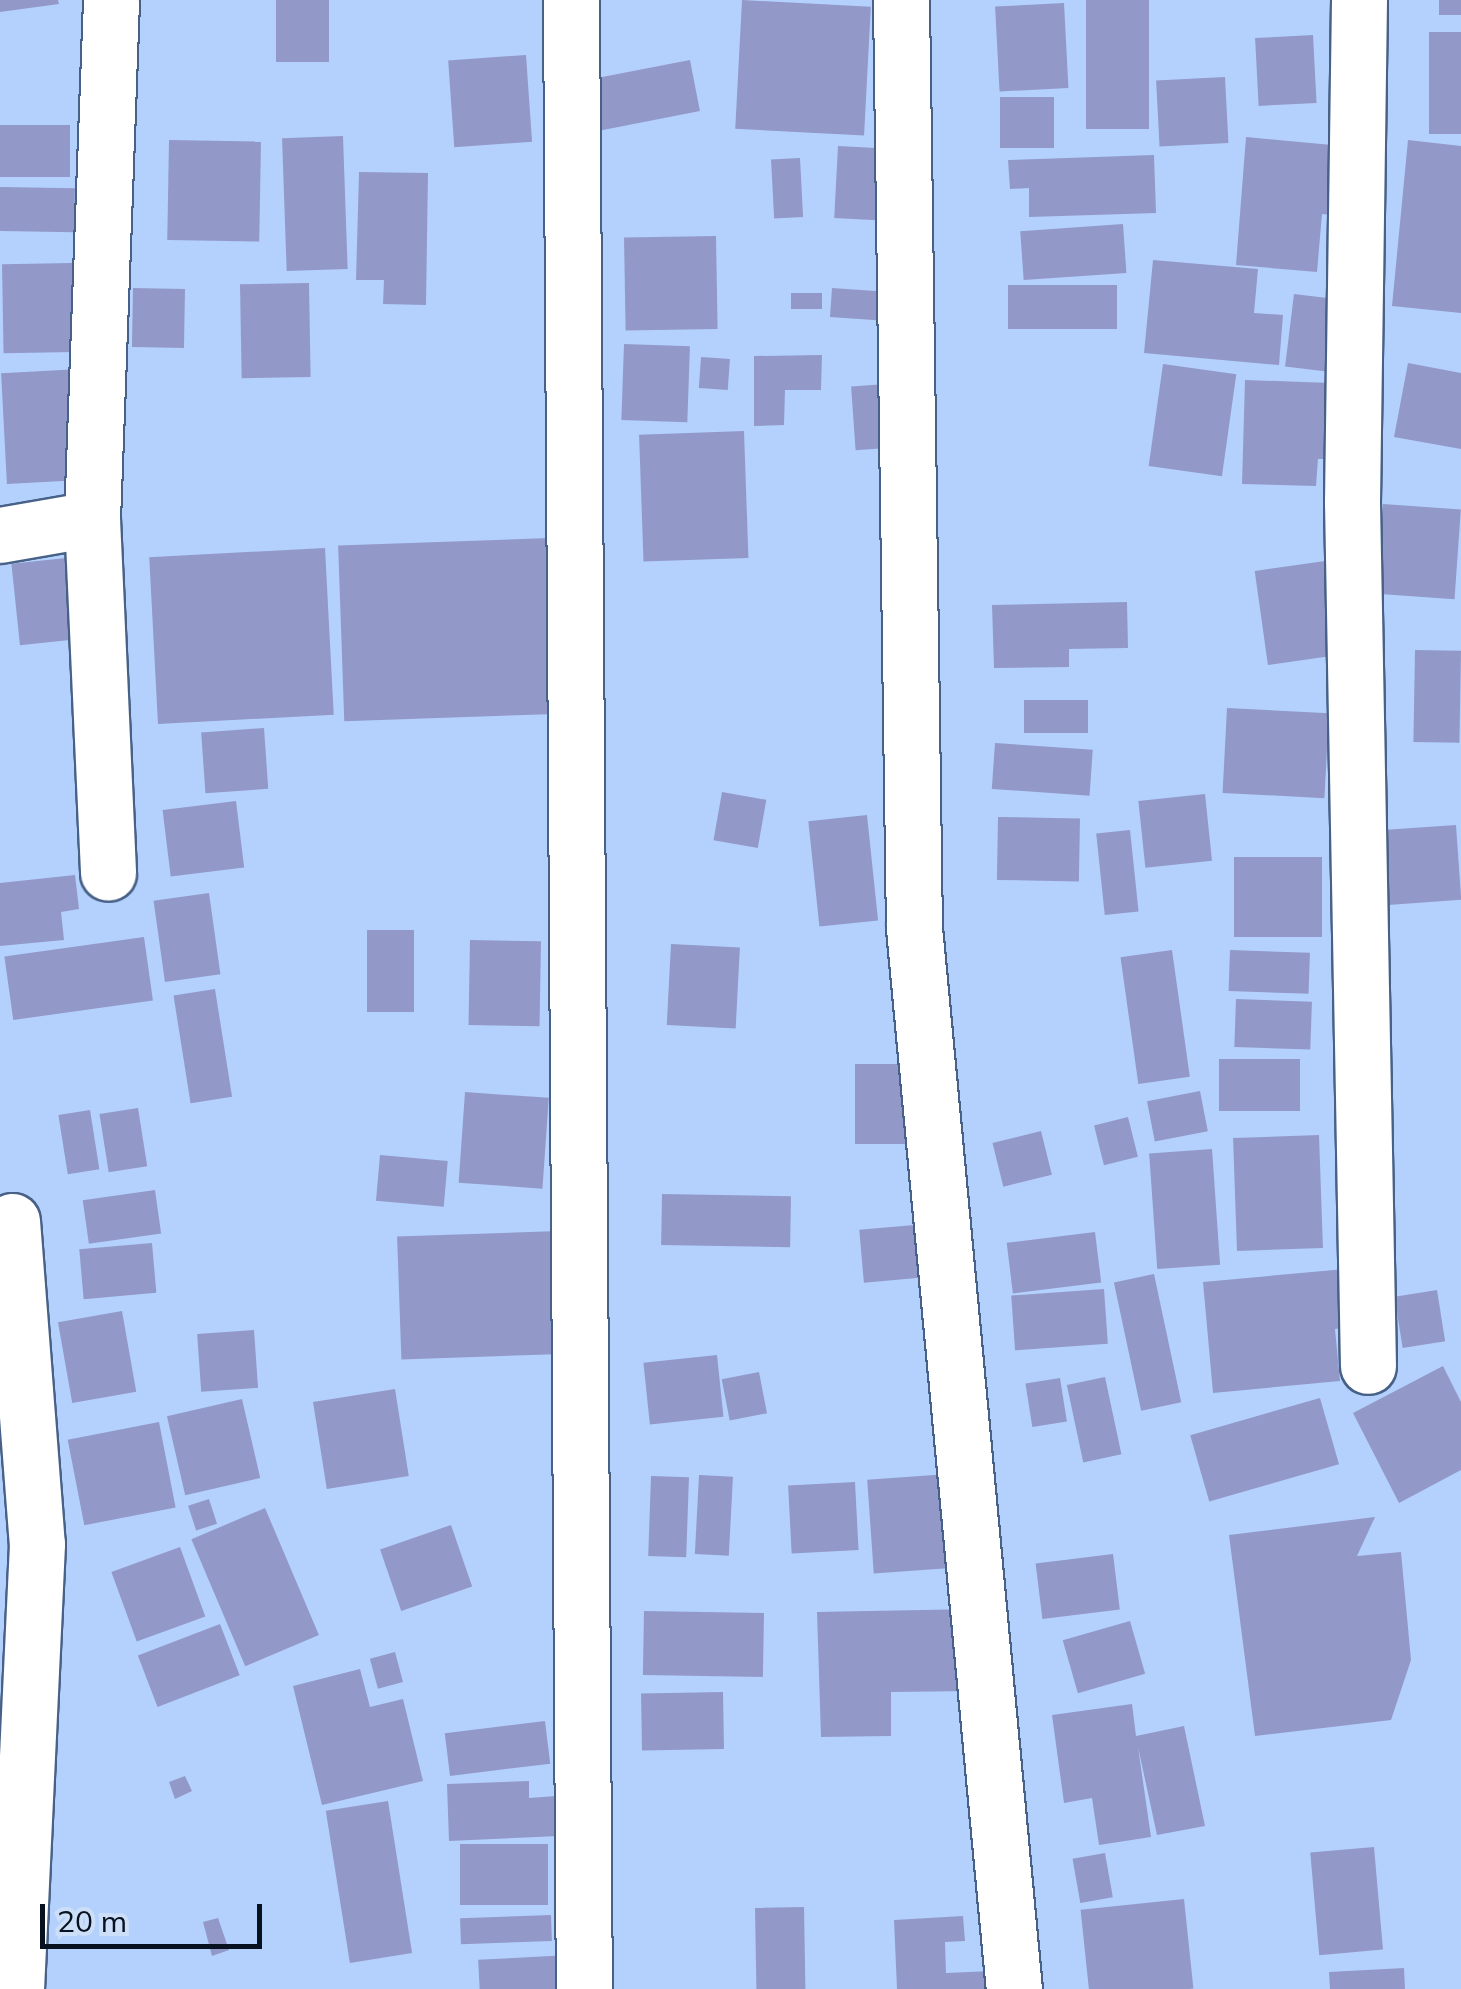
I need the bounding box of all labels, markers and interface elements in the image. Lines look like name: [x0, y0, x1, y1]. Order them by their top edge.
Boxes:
scale bar: [45, 1884, 268, 1946]
text: 20 m: [57, 1902, 127, 1940]

